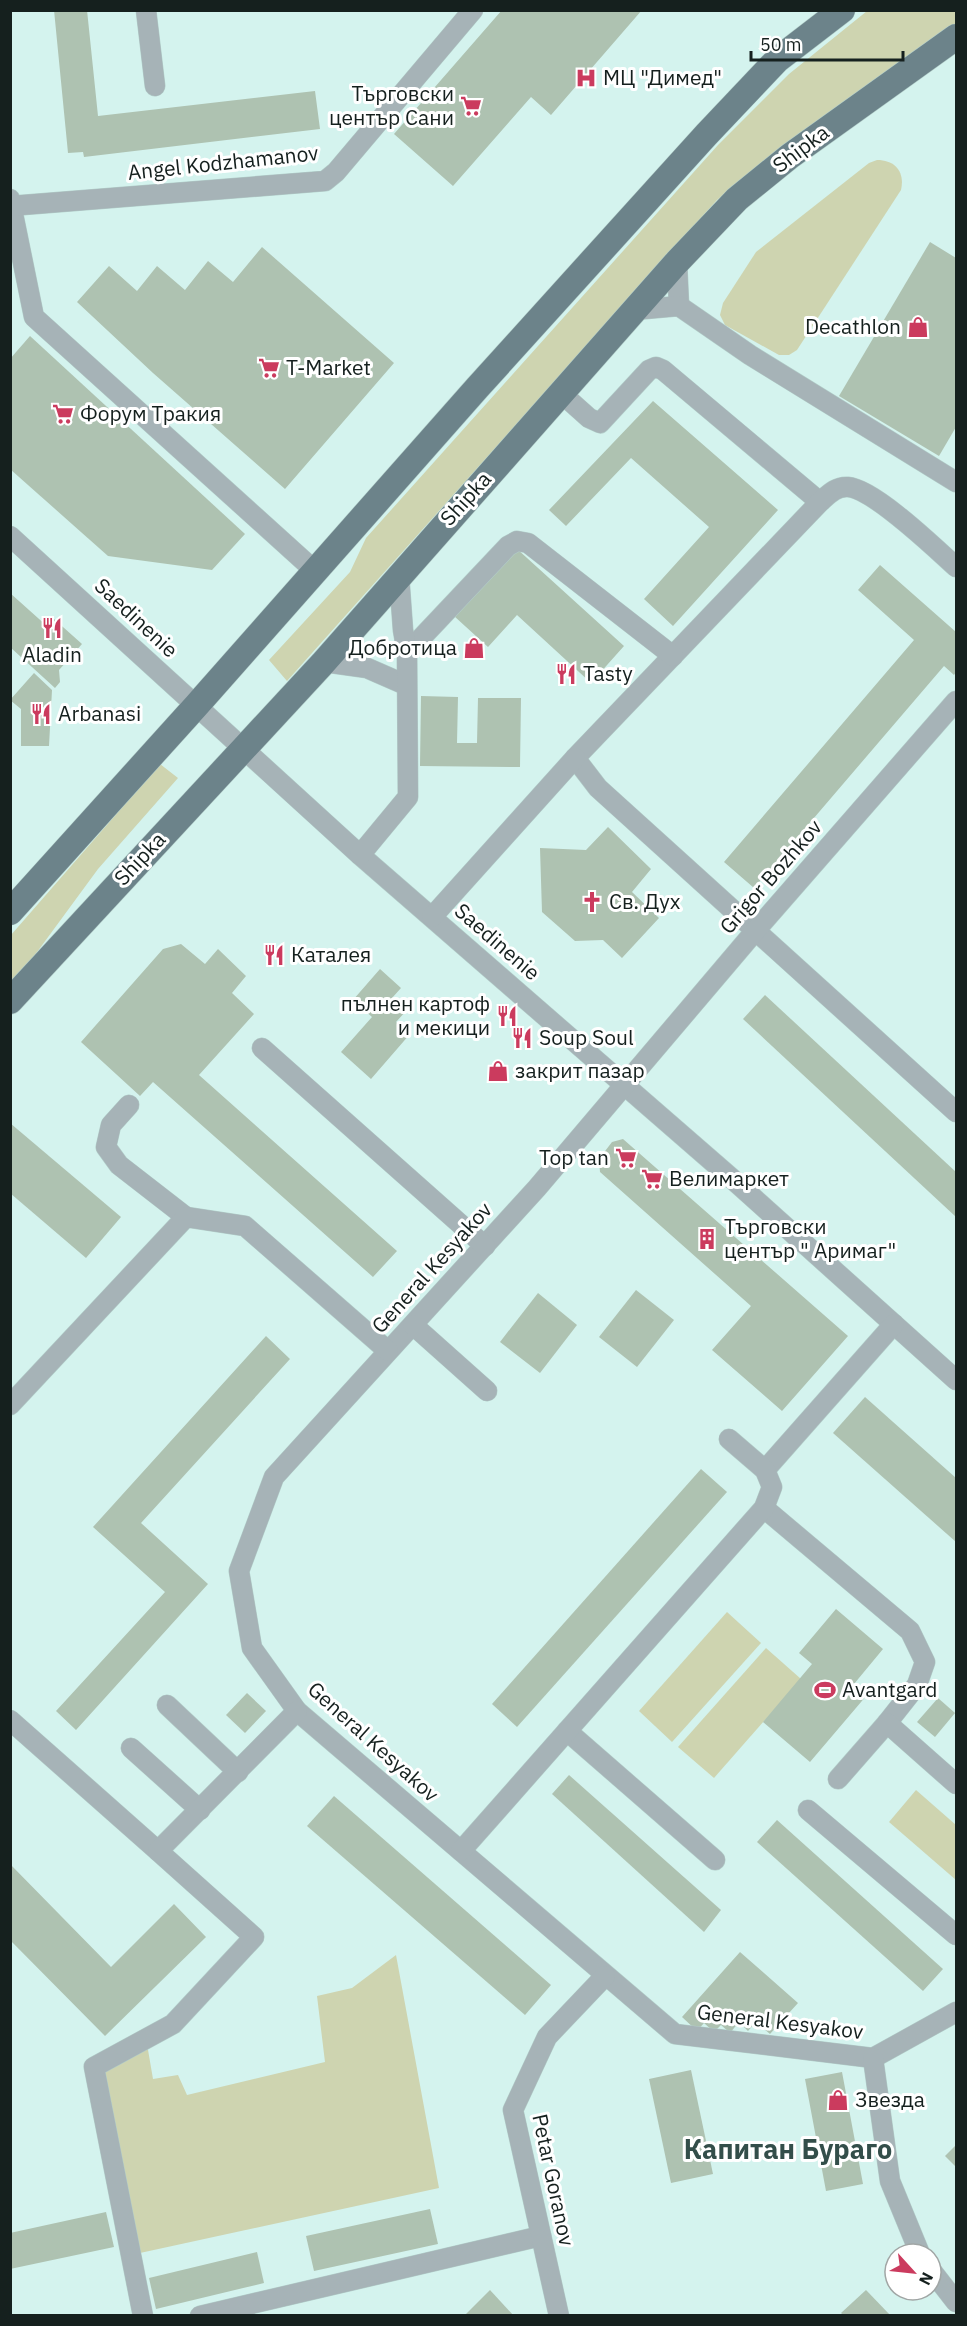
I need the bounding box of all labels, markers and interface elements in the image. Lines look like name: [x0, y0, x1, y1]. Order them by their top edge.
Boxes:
scale bar: [751, 24, 902, 62]
text: 50 m: [760, 33, 802, 56]
place label: МЦ "Димед": [603, 63, 722, 91]
hospital icon: МЦ "Димед": [574, 66, 598, 90]
place label: Търговски център Сани: [329, 79, 454, 131]
supermarket icon: Търговски център Сани: [459, 94, 483, 118]
street label: Shipka: [767, 118, 834, 179]
street label: Angel Kodzhamanov: [126, 138, 320, 186]
place label: Decathlon: [805, 312, 901, 340]
shop icon: Decathlon: [906, 315, 930, 339]
place label: T-Market: [286, 353, 371, 381]
supermarket icon: T-Market: [257, 356, 281, 380]
place label: Форум Тракия: [80, 399, 221, 427]
supermarket icon: Форум Тракия: [51, 402, 75, 426]
street label: Shipka: [434, 465, 497, 531]
street label: Saedinenie: [89, 571, 184, 663]
restaurant icon: Аladin: [40, 616, 64, 640]
place label: Добротица: [348, 633, 457, 661]
shop icon: Добротица: [462, 636, 486, 660]
place label: Аladin: [22, 640, 82, 668]
place label: Tasty: [583, 659, 633, 687]
restaurant icon: Tasty: [554, 662, 578, 686]
place label: Аrbanasi: [58, 699, 141, 727]
restaurant icon: Аrbanasi: [29, 702, 53, 726]
street label: Grigor Bozhkov: [713, 813, 828, 939]
street label: Shipka: [107, 825, 171, 891]
place label: Св. Дух: [609, 887, 681, 915]
church icon: Св. Дух: [580, 890, 604, 914]
street label: Saedinenie: [449, 896, 546, 986]
place label: Каталея: [291, 940, 371, 968]
restaurant icon: Каталея: [262, 943, 286, 967]
place label: пълнен картоф и мекици: [341, 989, 490, 1041]
restaurant icon: пълнен картоф и мекици: [495, 1004, 519, 1028]
place label: Soup Soul: [539, 1023, 634, 1051]
restaurant icon: Soup Soul: [510, 1026, 534, 1050]
place label: закрит пазар: [515, 1056, 645, 1084]
shop icon: закрит пазар: [486, 1059, 510, 1083]
place label: Top tan: [539, 1143, 609, 1171]
supermarket icon: Top tan: [614, 1146, 638, 1170]
place label: Велимаркет: [669, 1164, 789, 1192]
supermarket icon: Велимаркет: [640, 1167, 664, 1191]
street label: General Kesyakov: [365, 1196, 498, 1339]
place label: Търговски център " Аримаг": [724, 1212, 896, 1264]
building icon: Търговски център " Аримаг": [695, 1227, 719, 1251]
street label: General Kesyakov: [302, 1675, 445, 1808]
place label: Avantgard: [842, 1675, 938, 1703]
sports icon: Avantgard: [813, 1678, 837, 1702]
street label: General Kesyakov: [695, 1997, 865, 2045]
place label: Звезда: [855, 2085, 925, 2113]
shop icon: Звезда: [826, 2088, 850, 2112]
street label: Petar Goranov: [526, 2111, 582, 2248]
district label: Капитан Бураго: [684, 2131, 892, 2166]
north arrow: [883, 2242, 943, 2302]
text: N: [915, 2269, 938, 2289]

